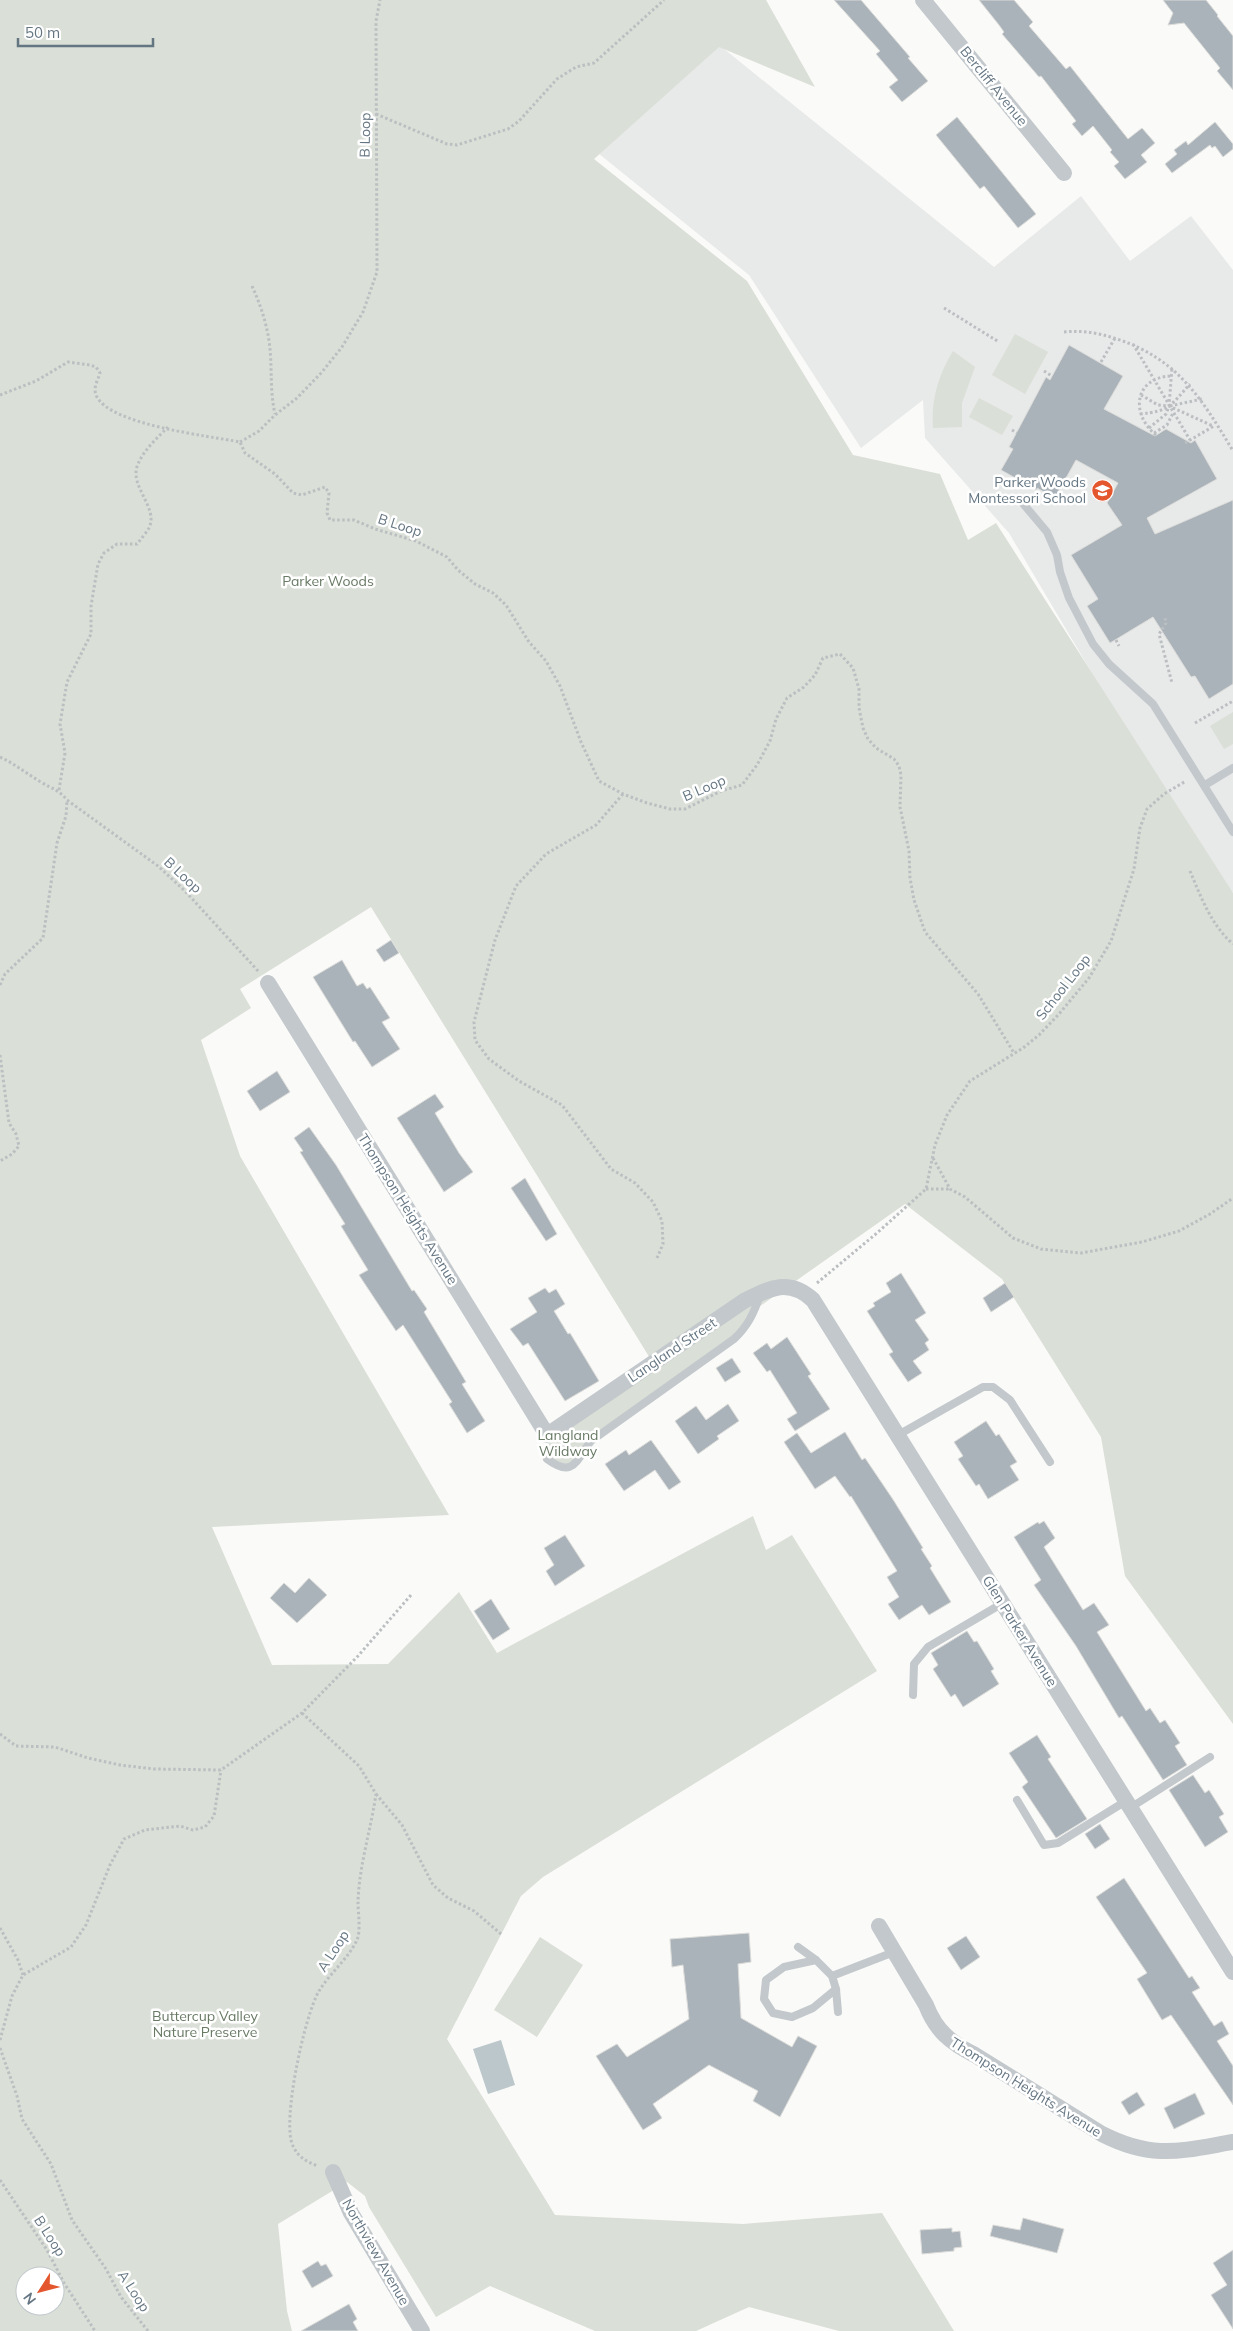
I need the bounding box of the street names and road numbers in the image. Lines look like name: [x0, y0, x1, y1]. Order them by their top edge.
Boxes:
street label: Bercliff Avenue: [956, 42, 1032, 130]
street label: B Loop: [356, 112, 374, 158]
street label: B Loop: [376, 509, 424, 541]
street label: B Loop: [680, 771, 728, 805]
street label: B Loop: [160, 853, 206, 897]
street label: School Loop: [1032, 950, 1094, 1024]
street label: Thompson Heights Avenue: [354, 1130, 462, 1288]
street label: Langland Street: [624, 1314, 720, 1386]
street label: Glen Parker Avenue: [979, 1572, 1061, 1690]
street label: A Loop: [313, 1927, 353, 1975]
street label: Thompson Heights Avenue: [947, 2033, 1105, 2141]
street label: Northview Avenue: [338, 2196, 414, 2308]
street label: B Loop: [30, 2212, 70, 2260]
street label: A Loop: [114, 2267, 154, 2315]

